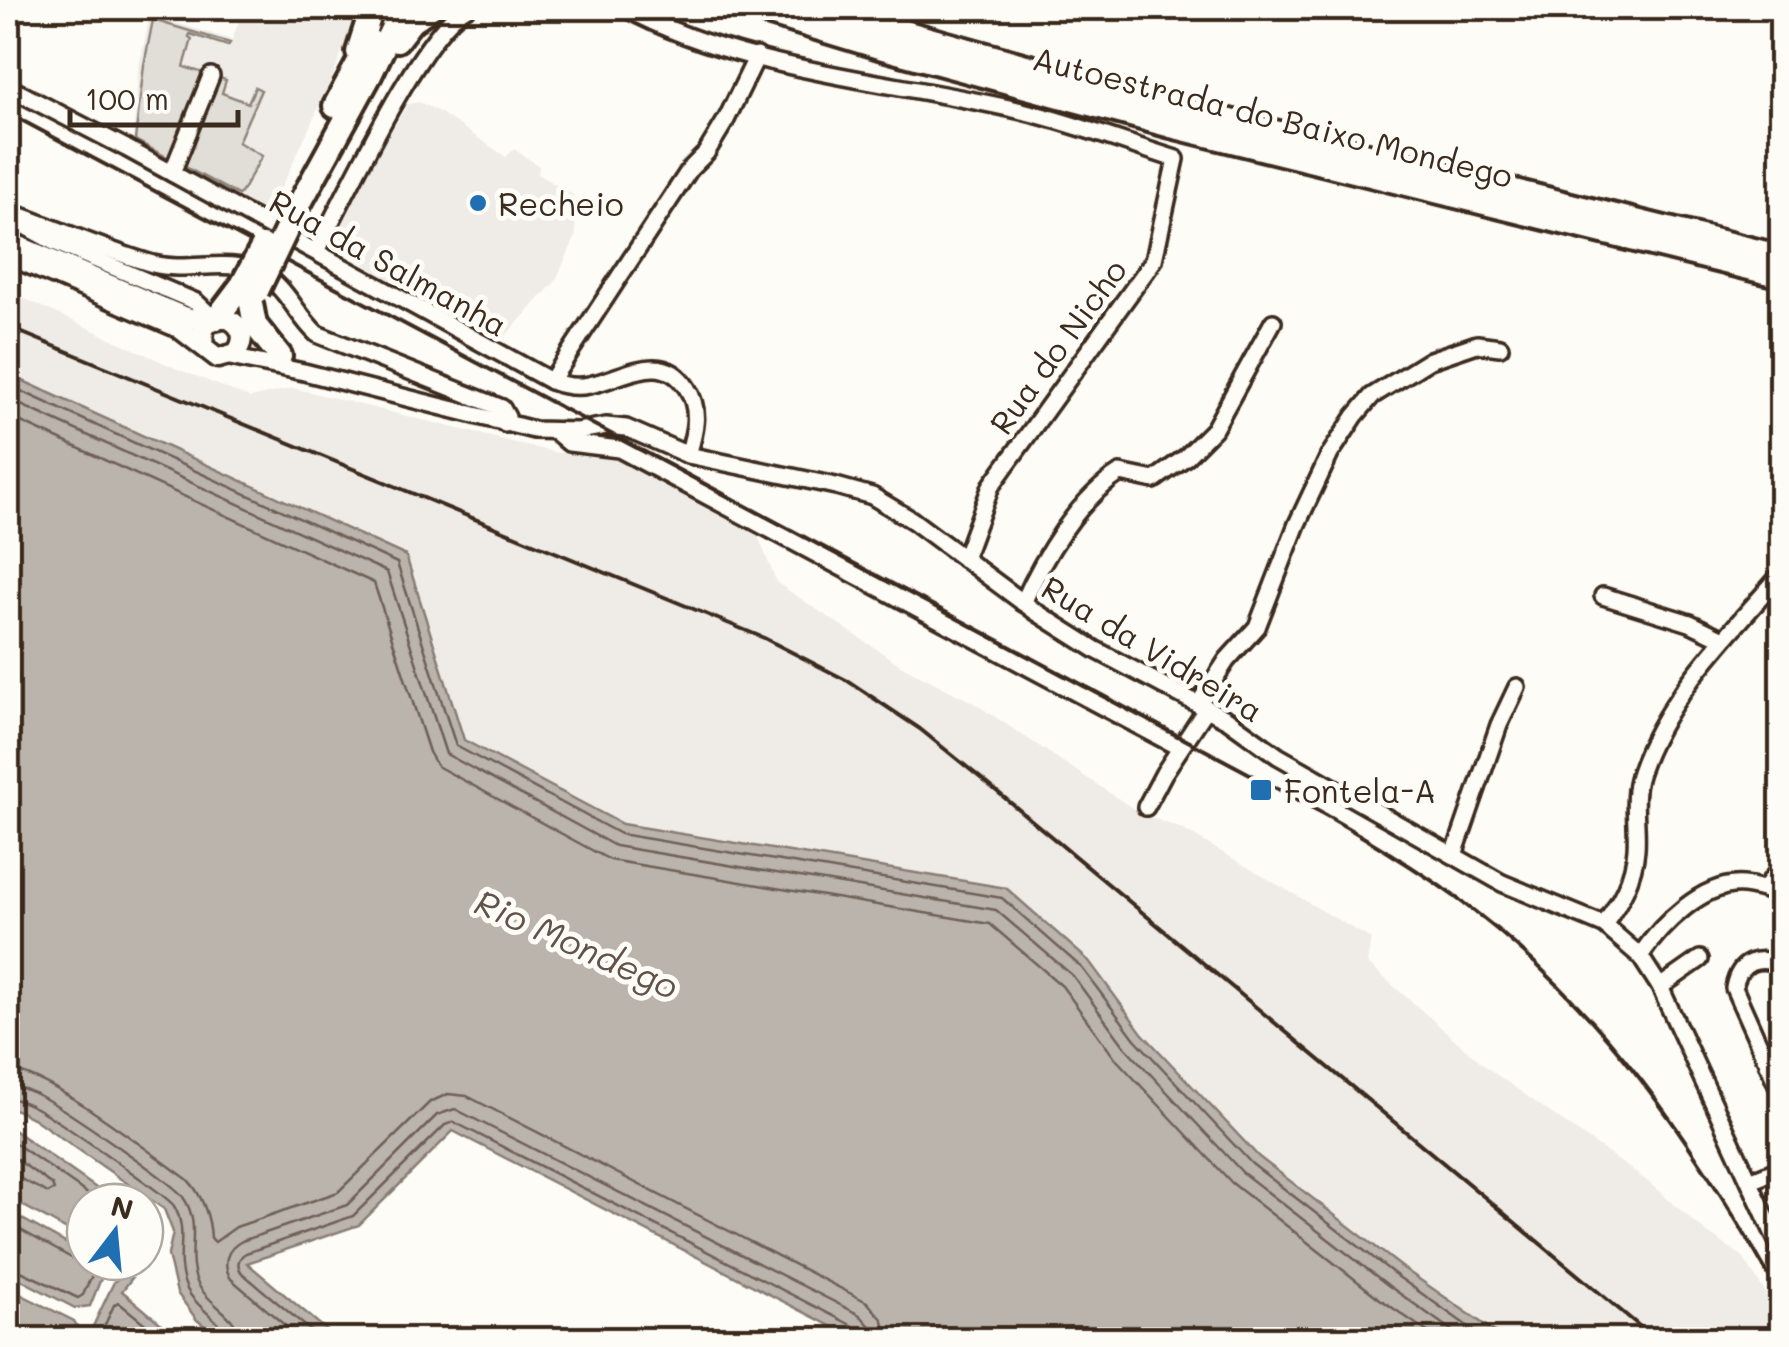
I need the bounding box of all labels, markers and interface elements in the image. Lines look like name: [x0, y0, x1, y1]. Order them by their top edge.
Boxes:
street label: Autoestrada do Baixo Mondego: [1029, 36, 1517, 196]
scale bar: [70, 65, 238, 127]
text: 100 m: [85, 78, 169, 118]
street label: Rua da Salmanha: [263, 179, 515, 345]
place label: Recheio: [498, 182, 624, 224]
marker: Recheio: [467, 192, 489, 214]
street label: Rua do Nicho: [979, 250, 1135, 442]
street label: Rua da Vidreira: [1035, 565, 1271, 731]
place label: Fontela-A: [1284, 769, 1436, 811]
marker: Fontela-A: [1248, 777, 1274, 803]
water label: Rio Mondego: [468, 878, 686, 1008]
north arrow: [65, 1182, 165, 1282]
text: N: [107, 1187, 137, 1227]

